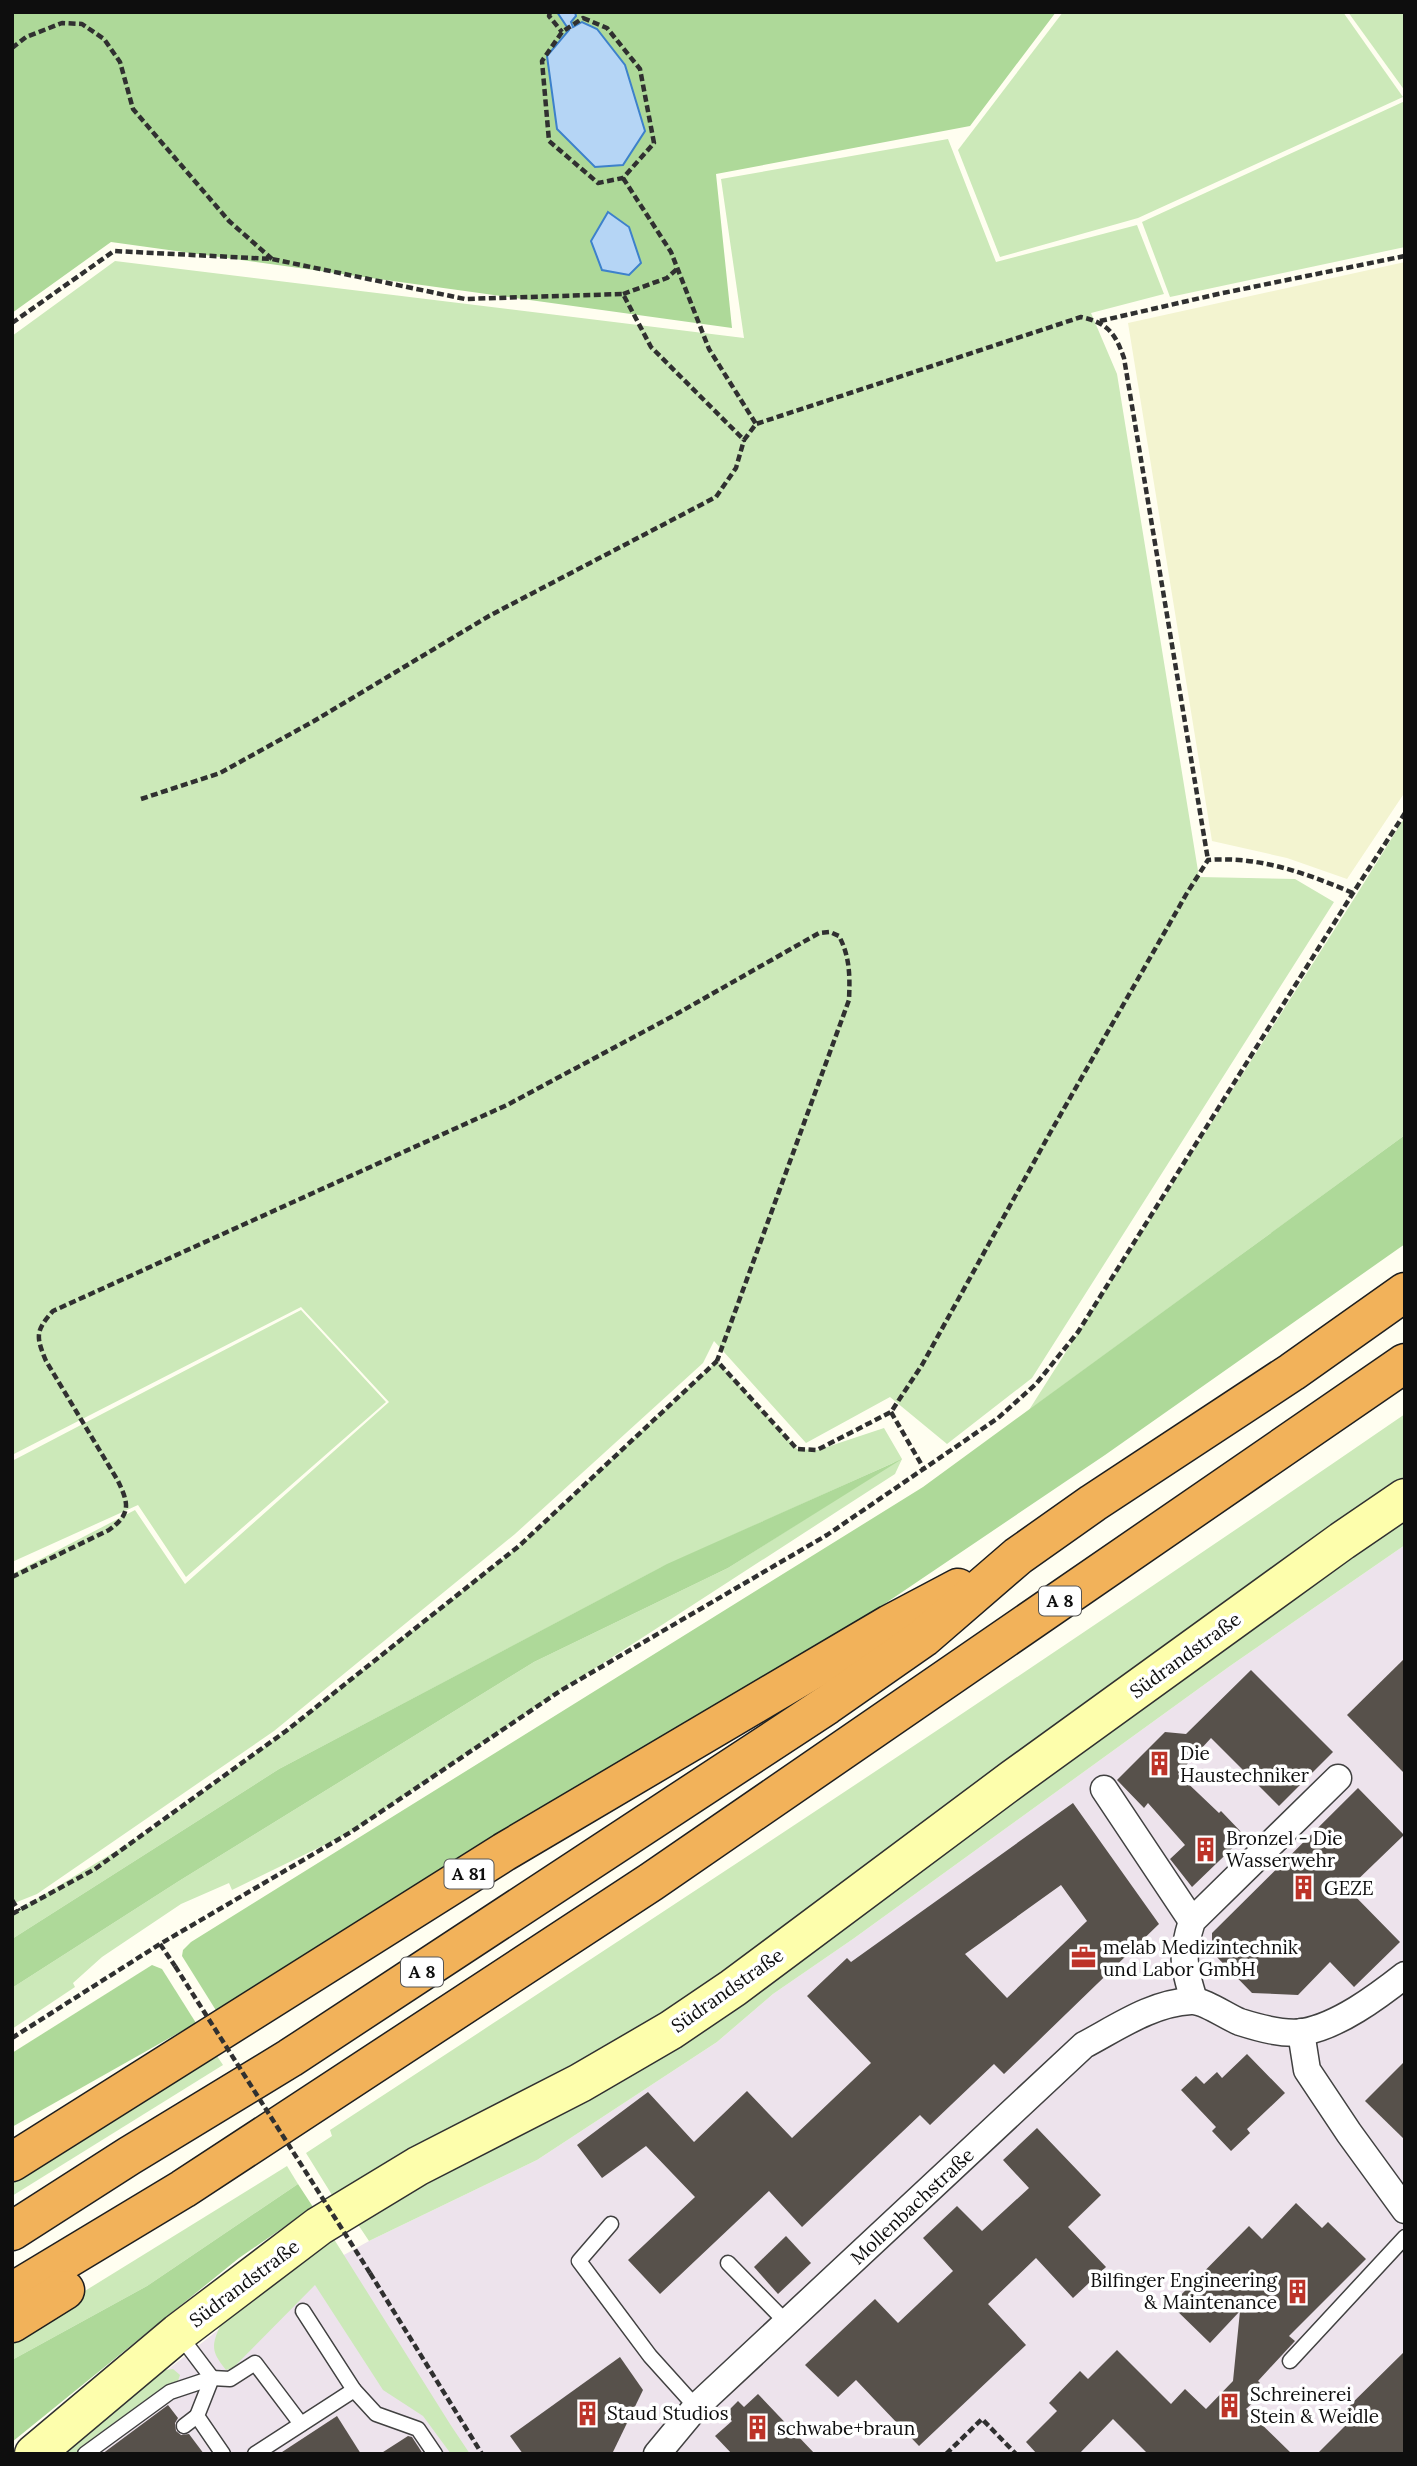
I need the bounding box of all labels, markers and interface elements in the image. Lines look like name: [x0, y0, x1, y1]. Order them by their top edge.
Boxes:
road number: A 8: [1039, 1586, 1081, 1616]
street label: Südrandstraße: [1125, 1607, 1245, 1703]
place label: Die Haustechniker: [1180, 1741, 1310, 1787]
building icon: Die Haustechniker: [1146, 1750, 1174, 1778]
place label: Bronzel - Die Wasserwehr: [1226, 1826, 1343, 1872]
building icon: Bronzel - Die Wasserwehr: [1192, 1835, 1220, 1863]
road number: A 81: [444, 1860, 494, 1888]
building icon: GEZE: [1290, 1874, 1318, 1902]
place label: GEZE: [1324, 1876, 1374, 1900]
place label: melab Medizintechnik und Labor GmbH: [1103, 1935, 1299, 1981]
street label: Südrandstraße: [666, 1942, 788, 2038]
office icon: melab Medizintechnik und Labor GmbH: [1069, 1944, 1097, 1972]
road number: A 8: [401, 1958, 443, 1986]
street label: Mollenbachstraße: [845, 2143, 979, 2269]
street label: Südrandstraße: [184, 2234, 304, 2332]
place label: Bilfinger Engineering & Maintenance: [1090, 2268, 1277, 2314]
building icon: Bilfinger Engineering & Maintenance: [1283, 2277, 1311, 2305]
place label: Schreinerei Stein & Weidle: [1250, 2382, 1379, 2428]
building icon: Schreinerei Stein & Weidle: [1216, 2391, 1244, 2419]
building icon: Staud Studios: [573, 2399, 601, 2427]
place label: Staud Studios: [607, 2401, 729, 2425]
building icon: schwabe+braun: [743, 2414, 771, 2442]
place label: schwabe+braun: [777, 2416, 915, 2440]

